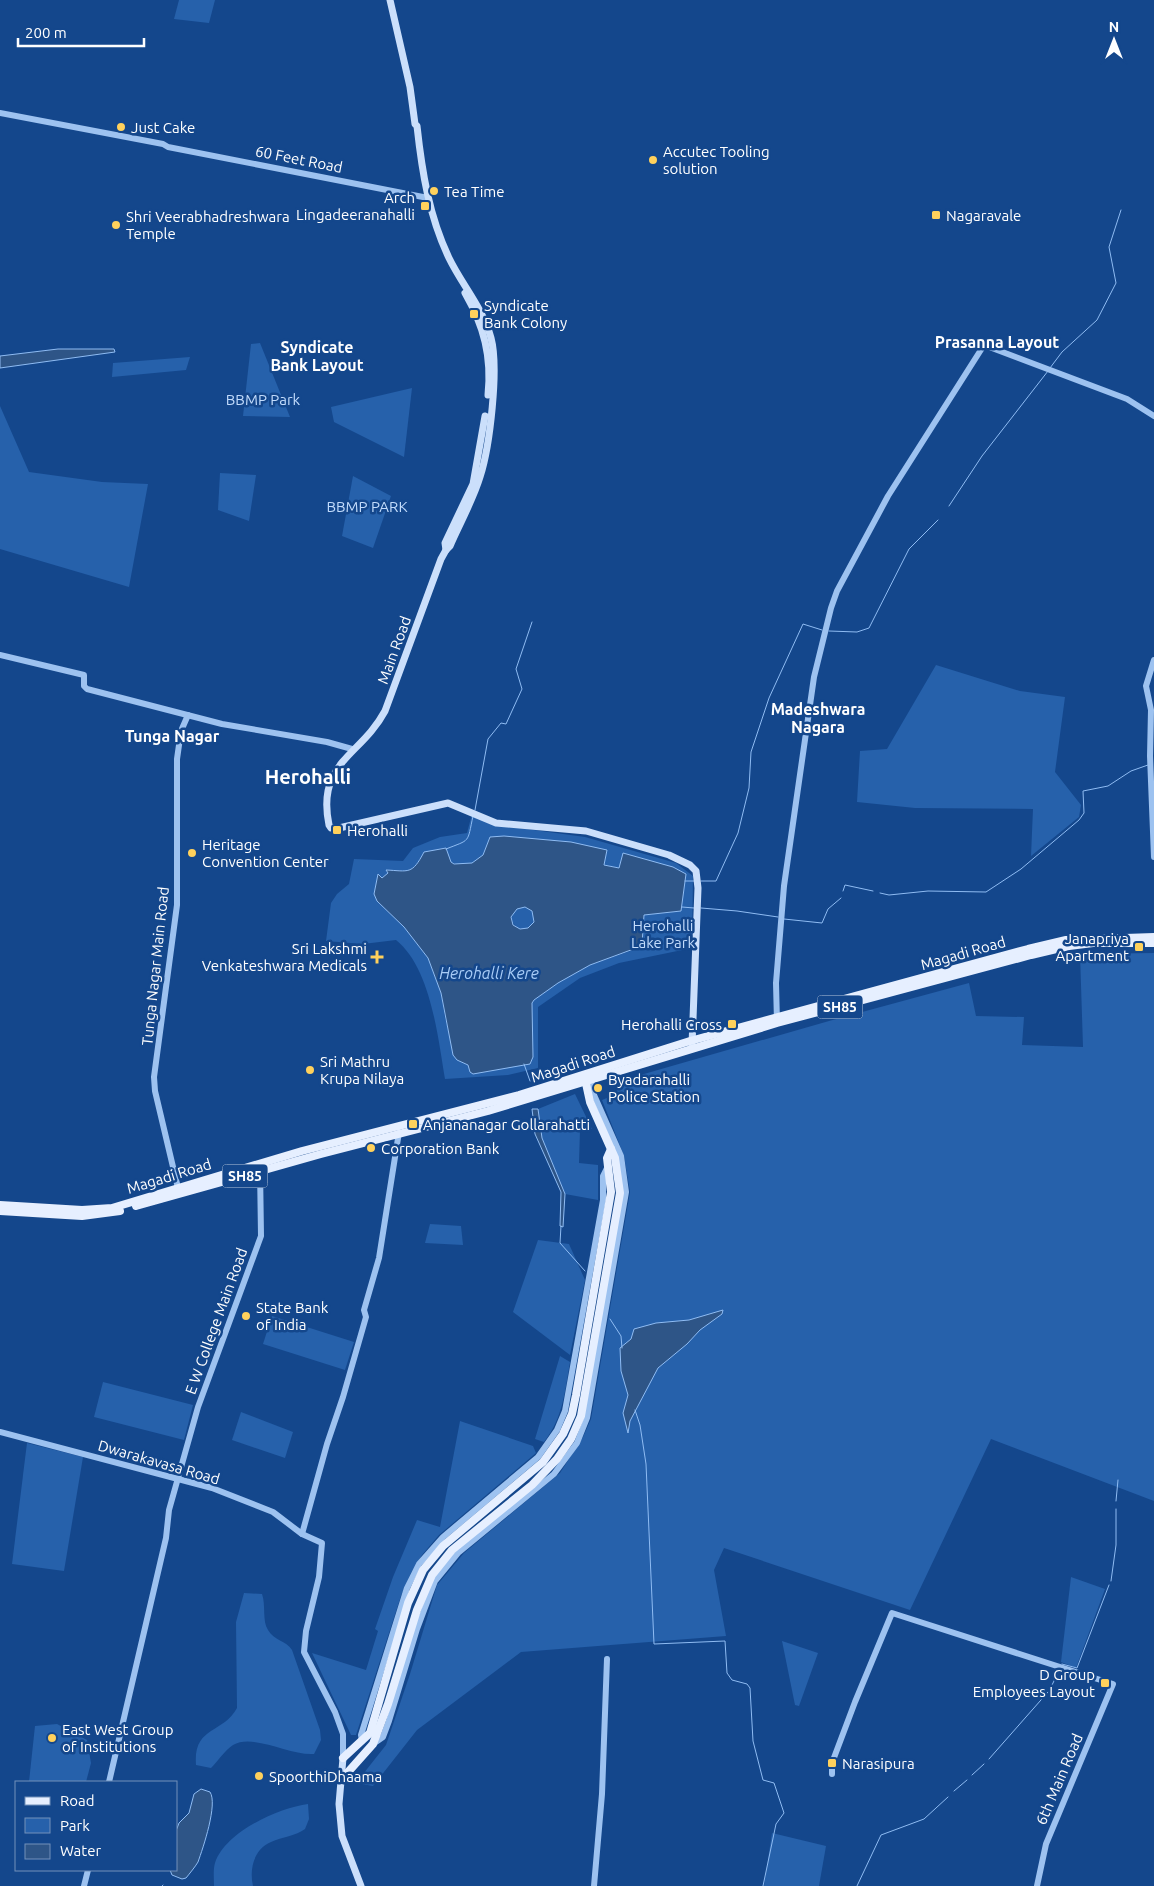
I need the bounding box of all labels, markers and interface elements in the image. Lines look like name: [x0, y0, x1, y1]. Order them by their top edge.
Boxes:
scale bar: [18, 15, 144, 47]
north arrow: [1089, 15, 1139, 65]
text: N: [1109, 19, 1119, 35]
text: 200 m: [25, 24, 67, 41]
place label: Just Cake: [131, 119, 195, 136]
marker: Just Cake: [115, 121, 127, 133]
street label: 60 Feet Road: [254, 142, 344, 176]
place label: Accutec Tooling solution: [663, 143, 770, 177]
marker: Accutec Tooling solution: [647, 154, 659, 166]
place label: Tea Time: [444, 183, 505, 200]
marker: Tea Time: [428, 185, 440, 197]
place label: Arch Lingadeeranahalli: [296, 189, 415, 223]
marker: Arch Lingadeeranahalli: [419, 200, 431, 212]
place label: Nagaravale: [946, 207, 1021, 224]
place label: Shri Veerabhadreshwara Temple: [126, 208, 290, 242]
marker: Nagaravale: [930, 209, 942, 221]
marker: Shri Veerabhadreshwara Temple: [110, 219, 122, 231]
place label: Syndicate Bank Colony: [484, 297, 567, 331]
marker: Syndicate Bank Colony: [468, 308, 480, 320]
district label: Prasanna Layout: [935, 333, 1059, 351]
district label: Syndicate Bank Layout: [270, 338, 364, 374]
park label: BBMP Park: [226, 391, 301, 408]
park label: BBMP PARK: [326, 498, 408, 515]
street label: Main Road: [374, 614, 414, 686]
district label: Madeshwara Nagara: [771, 700, 865, 736]
district label: Tunga Nagar: [125, 727, 220, 745]
district label: Herohalli: [265, 765, 351, 788]
place label: Herohalli: [347, 822, 408, 839]
marker: Herohalli: [331, 824, 343, 836]
place label: Heritage Convention Center: [202, 836, 329, 870]
marker: Heritage Convention Center: [186, 847, 198, 859]
street label: Tunga Nagar Main Road: [138, 886, 172, 1046]
park label: Herohalli Lake Park: [631, 917, 696, 951]
place label: Janapriya Apartment: [1055, 930, 1129, 964]
street label: Magadi Road: [919, 933, 1007, 973]
place label: Sri Lakshmi Venkateshwara Medicals: [202, 940, 367, 974]
marker: Janapriya Apartment: [1133, 941, 1145, 953]
marker: Sri Lakshmi Venkateshwara Medicals: [371, 951, 383, 963]
water label: Herohalli Kere: [439, 964, 539, 982]
road number: SH85: [818, 996, 862, 1019]
place label: Herohalli Cross: [621, 1016, 722, 1033]
marker: Herohalli Cross: [726, 1018, 738, 1030]
street label: Magadi Road: [529, 1042, 617, 1086]
place label: Sri Mathru Krupa Nilaya: [320, 1053, 404, 1087]
marker: Sri Mathru Krupa Nilaya: [304, 1064, 316, 1076]
place label: Byadarahalli Police Station: [608, 1071, 700, 1105]
marker: Byadarahalli Police Station: [592, 1082, 604, 1094]
place label: Anjananagar Gollarahatti: [423, 1116, 590, 1133]
marker: Anjananagar Gollarahatti: [407, 1118, 419, 1130]
place label: Corporation Bank: [381, 1140, 500, 1157]
marker: Corporation Bank: [365, 1142, 377, 1154]
street label: Magadi Road: [125, 1155, 213, 1197]
road number: SH85: [222, 1164, 268, 1188]
street label: E W College Main Road: [182, 1245, 250, 1397]
place label: State Bank of India: [256, 1299, 329, 1333]
marker: State Bank of India: [240, 1310, 252, 1322]
street label: Dwarakavasa Road: [96, 1436, 222, 1488]
place label: D Group Employees Layout: [973, 1666, 1095, 1700]
marker: D Group Employees Layout: [1099, 1677, 1111, 1689]
place label: East West Group of Institutions: [62, 1721, 173, 1755]
street label: 6th Main Road: [1032, 1731, 1086, 1827]
marker: East West Group of Institutions: [46, 1732, 58, 1744]
place label: Narasipura: [842, 1755, 915, 1772]
marker: Narasipura: [826, 1757, 838, 1769]
place label: SpoorthiDhaama: [269, 1768, 382, 1785]
marker: SpoorthiDhaama: [253, 1770, 265, 1782]
legend: [15, 1781, 178, 1871]
text: Road: [60, 1792, 95, 1809]
text: Park: [60, 1817, 90, 1834]
text: Water: [60, 1842, 101, 1859]

